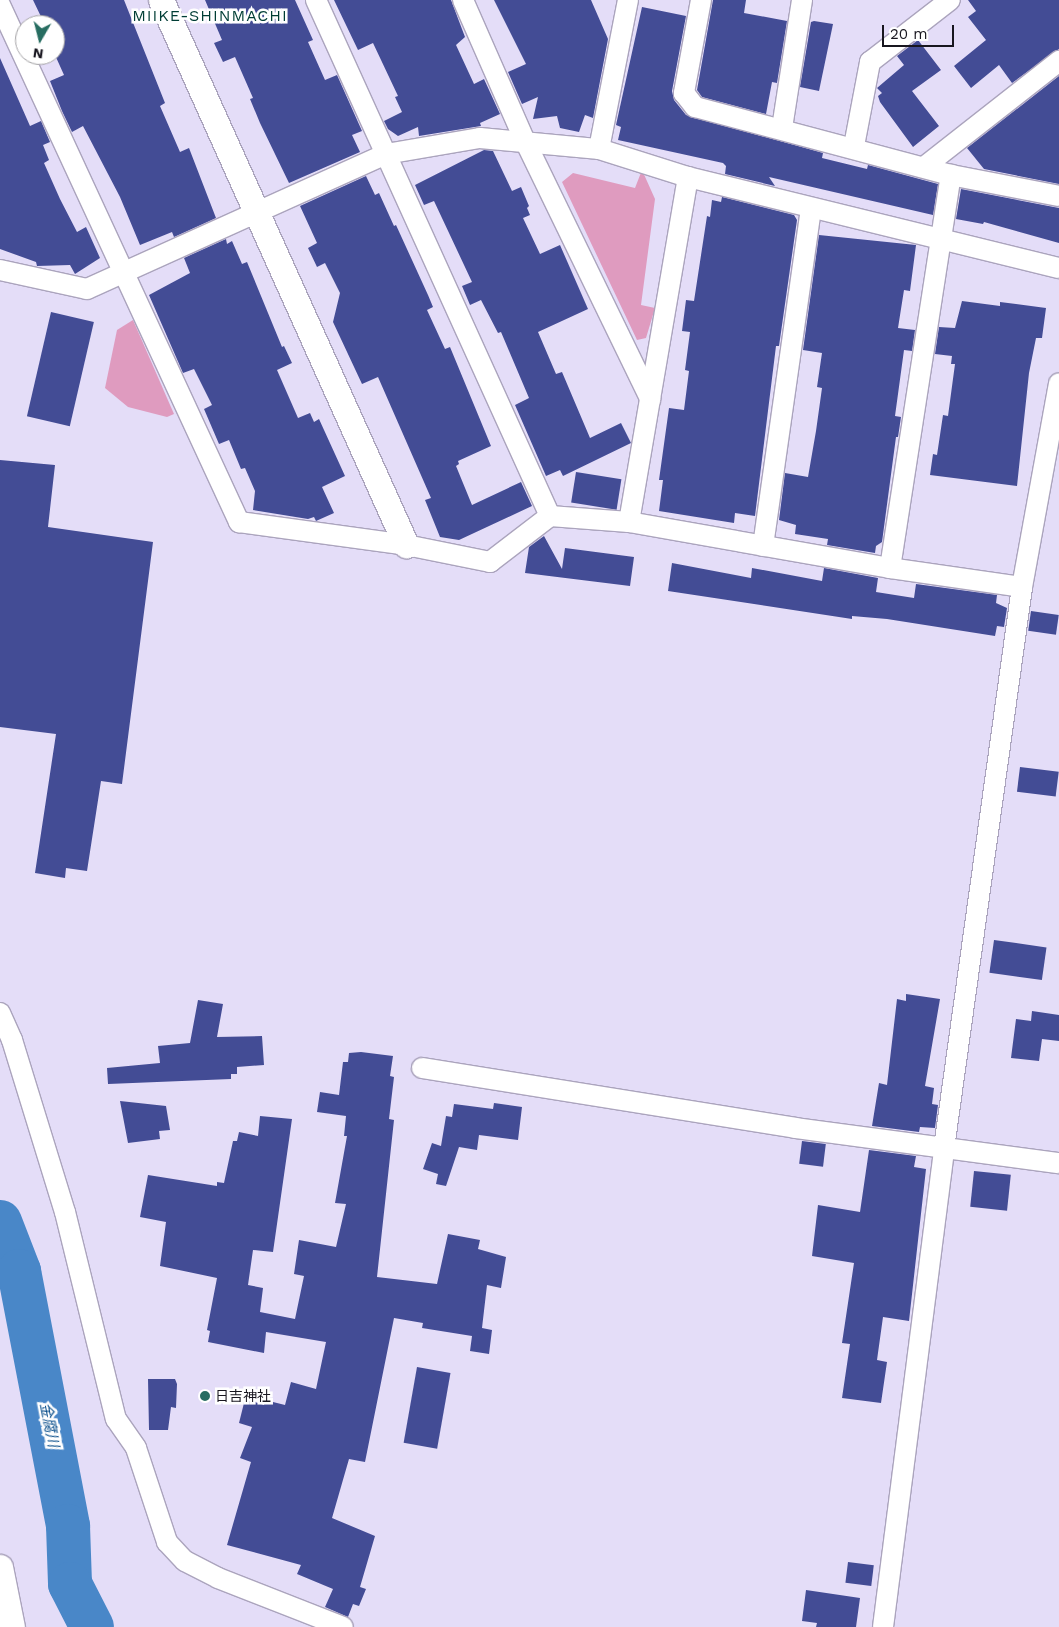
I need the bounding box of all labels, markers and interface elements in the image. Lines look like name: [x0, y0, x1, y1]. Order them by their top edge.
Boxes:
district label: MIIKE-SHINMACHI: [130, 6, 290, 26]
north arrow: [15, 15, 65, 65]
scale bar: [884, 15, 956, 47]
text: 20 m: [890, 25, 928, 43]
text: N: [32, 45, 44, 63]
place label: 日吉神社: [215, 1388, 271, 1404]
marker: 日吉神社: [199, 1390, 211, 1402]
water label: 金腐川: [36, 1401, 62, 1449]

